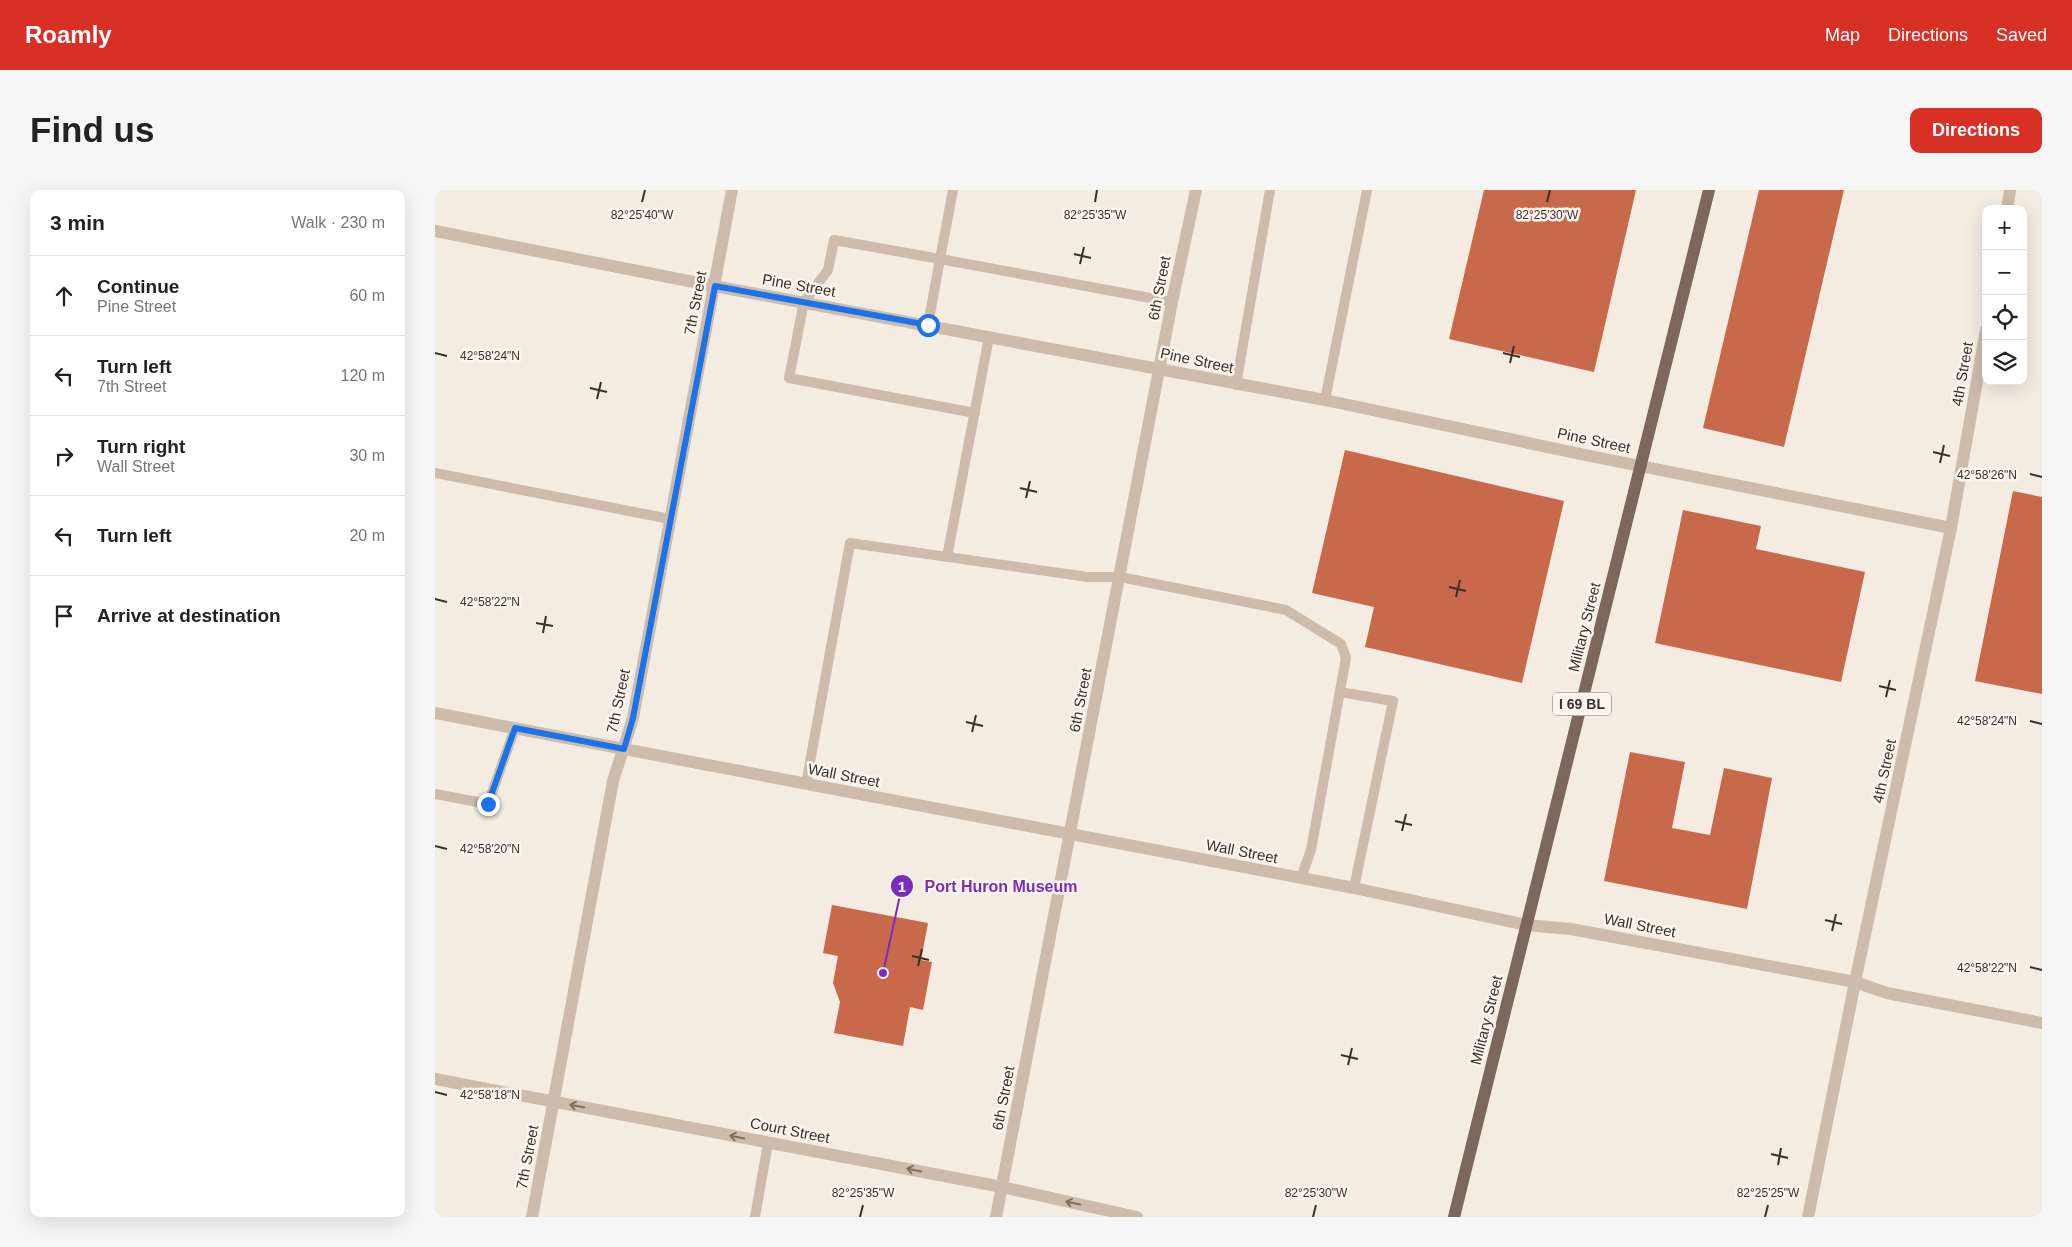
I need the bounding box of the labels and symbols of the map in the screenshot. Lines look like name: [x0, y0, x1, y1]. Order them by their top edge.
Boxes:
text: 82°25'40"W: [611, 208, 674, 222]
text: 82°25'35"W: [1064, 208, 1127, 222]
text: 82°25'30"W: [1516, 208, 1579, 222]
street label: 6th Street: [1144, 254, 1174, 322]
street label: 7th Street: [680, 269, 710, 337]
street label: Pine Street: [761, 270, 838, 300]
route start: [917, 314, 940, 337]
street label: 4th Street: [1948, 340, 1976, 408]
street label: Pine Street: [1159, 344, 1236, 376]
text: 42°58'24"N: [460, 349, 520, 363]
street label: Pine Street: [1556, 424, 1633, 456]
text: 42°58'26"N: [1957, 468, 2017, 482]
street label: Military Street: [1565, 580, 1604, 674]
text: 42°58'22"N: [460, 595, 520, 609]
street label: 6th Street: [1065, 666, 1095, 734]
street label: 7th Street: [603, 667, 633, 735]
road number: I 69 BL: [1553, 692, 1611, 716]
text: 42°58'24"N: [1957, 714, 2017, 728]
street label: 4th Street: [1869, 737, 1899, 805]
street label: Wall Street: [807, 760, 882, 790]
route end: [477, 793, 500, 816]
street label: Wall Street: [1205, 836, 1280, 866]
text: 42°58'20"N: [460, 842, 520, 856]
callout: Port Huron Museum: [890, 871, 1088, 902]
text: 1: [898, 878, 906, 895]
text: Port Huron Museum: [925, 878, 1077, 895]
street label: Wall Street: [1603, 910, 1678, 940]
text: 42°58'22"N: [1957, 961, 2017, 975]
street label: Military Street: [1467, 973, 1506, 1067]
street label: 6th Street: [988, 1064, 1018, 1132]
text: 42°58'18"N: [460, 1088, 520, 1102]
one-way arrow: [570, 1101, 586, 1111]
street label: Court Street: [749, 1114, 832, 1146]
street label: 7th Street: [512, 1123, 542, 1191]
one-way arrow: [729, 1131, 745, 1141]
one-way arrow: [906, 1165, 922, 1175]
text: 82°25'35"W: [832, 1186, 895, 1200]
text: 82°25'30"W: [1285, 1186, 1348, 1200]
text: 82°25'25"W: [1737, 1186, 1800, 1200]
one-way arrow: [1065, 1198, 1081, 1207]

